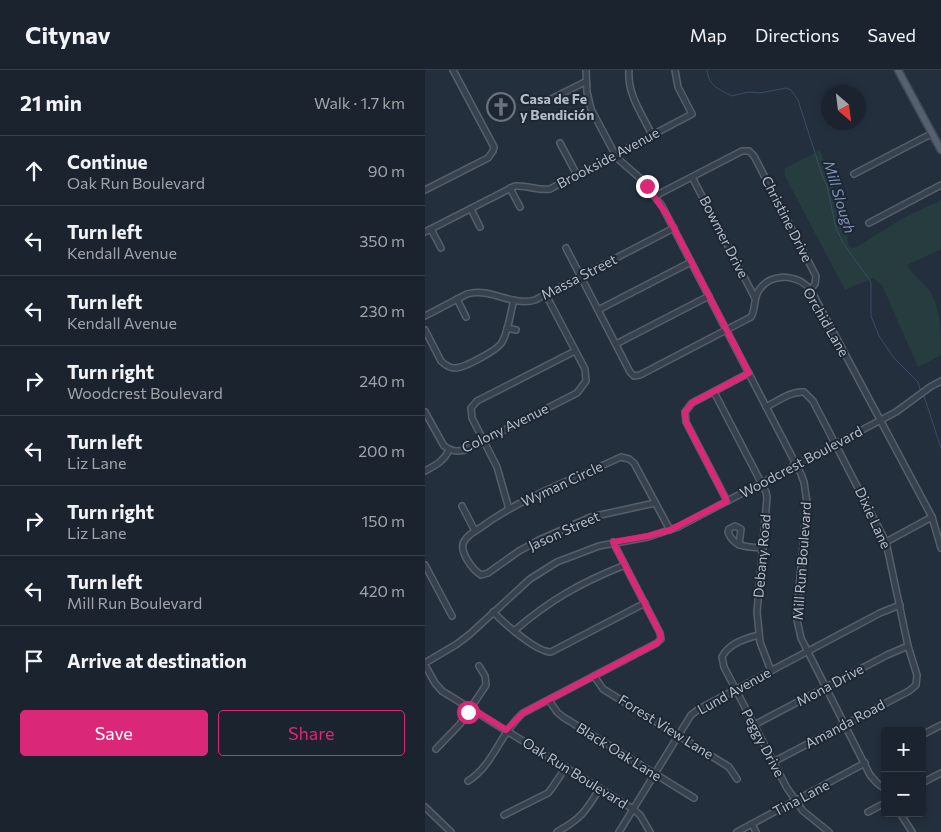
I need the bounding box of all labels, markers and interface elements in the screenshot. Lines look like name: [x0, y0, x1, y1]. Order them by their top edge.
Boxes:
text: Citynav: [25, 20, 111, 49]
text: Map: [690, 24, 727, 46]
text: Directions: [755, 24, 839, 46]
text: Saved: [867, 24, 916, 46]
north arrow: [821, 85, 866, 130]
text: 21 min: [20, 90, 82, 115]
place label: Casa de Fe y Bendición: [520, 90, 594, 123]
church icon: Casa de Fe y Bendición: [486, 92, 516, 122]
text: Walk · 1.7 km: [314, 93, 405, 112]
street label: Brookside Avenue: [554, 123, 662, 192]
text: Continue: [67, 150, 147, 173]
icon: ahead: [20, 157, 48, 185]
water label: Mill Slough: [820, 158, 860, 235]
text: 90 m: [368, 161, 405, 180]
text: Oak Run Boulevard: [67, 173, 205, 192]
street label: Christine Drive: [758, 173, 816, 265]
route end: [636, 175, 659, 198]
street label: Bowmer Drive: [696, 193, 752, 281]
text: Turn left: [67, 220, 142, 243]
icon: left: [20, 227, 48, 255]
text: 350 m: [359, 231, 405, 250]
text: Kendall Avenue: [67, 243, 177, 262]
street label: Massa Street: [538, 250, 620, 303]
street label: Orchid Lane: [800, 284, 853, 359]
text: Turn left: [67, 290, 142, 313]
icon: left: [20, 297, 48, 325]
text: 230 m: [360, 301, 405, 320]
text: Kendall Avenue: [67, 313, 177, 332]
text: Turn right: [67, 360, 154, 383]
icon: right: [20, 367, 48, 395]
text: 240 m: [359, 371, 405, 390]
text: Woodcrest Boulevard: [67, 383, 223, 402]
street label: Colony Avenue: [459, 399, 551, 456]
street label: Woodcrest Boulevard: [737, 422, 865, 501]
text: Turn left: [67, 430, 142, 453]
icon: left: [20, 437, 48, 465]
text: 200 m: [358, 441, 405, 460]
text: Liz Lane: [67, 453, 126, 472]
street label: Wyman Circle: [518, 457, 605, 510]
street label: Dixie Lane: [852, 484, 895, 551]
text: Turn right: [67, 500, 154, 523]
street label: Mill Run Boulevard: [789, 501, 814, 621]
icon: right: [20, 507, 48, 535]
street label: Jason Street: [525, 507, 602, 554]
text: 150 m: [362, 511, 405, 530]
street label: Debany Road: [749, 513, 774, 598]
text: Liz Lane: [67, 523, 126, 542]
text: Turn left: [67, 570, 142, 593]
icon: left: [20, 577, 48, 605]
text: 420 m: [359, 581, 405, 600]
text: Mill Run Boulevard: [67, 593, 202, 612]
icon: arrive: [20, 647, 48, 675]
text: Arrive at destination: [67, 649, 247, 672]
street label: Mona Drive: [793, 660, 866, 709]
street label: Lund Avenue: [694, 663, 773, 718]
street label: Forest View Lane: [616, 691, 717, 763]
street label: Amanda Road: [802, 695, 888, 752]
route start: [457, 701, 480, 724]
street label: Peggy Drive: [738, 706, 789, 780]
button: Save: [20, 710, 208, 756]
button: Share: [218, 710, 405, 756]
street label: Black Oak Lane: [574, 719, 665, 784]
map controls: [881, 727, 926, 817]
button: +: [881, 727, 926, 772]
street label: Oak Run Boulevard: [520, 733, 631, 812]
button: −: [881, 772, 926, 817]
street label: Tina Lane: [770, 776, 832, 819]

